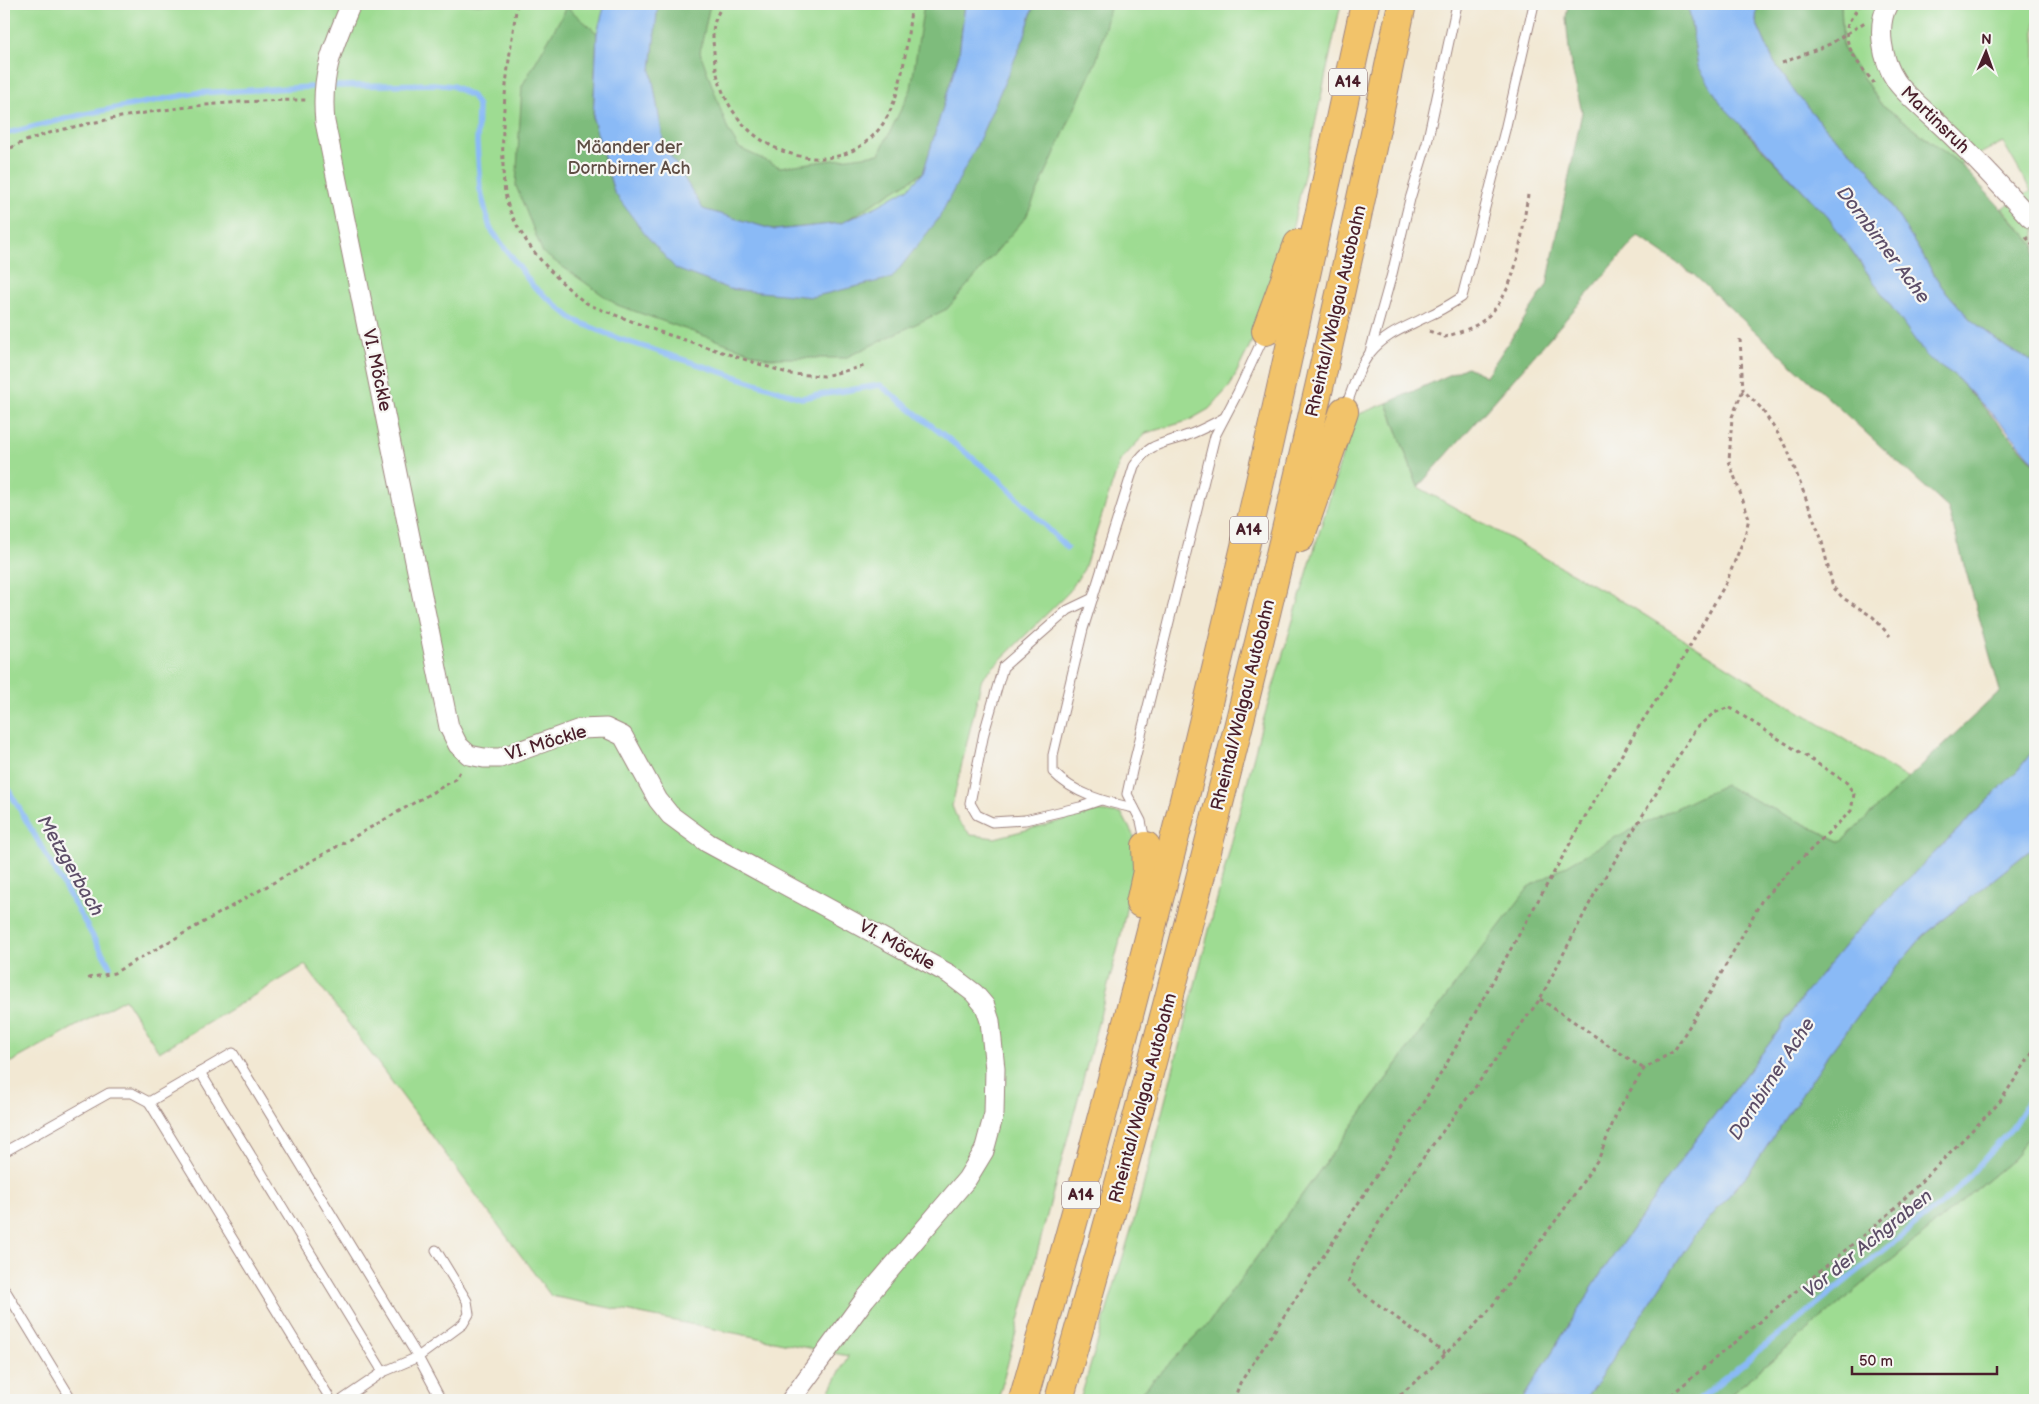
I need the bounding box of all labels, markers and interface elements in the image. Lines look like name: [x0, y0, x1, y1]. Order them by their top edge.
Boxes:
north arrow: [1962, 28, 2012, 78]
text: N: [1981, 31, 1992, 48]
road number: A14: [1329, 68, 1367, 95]
street label: Martinsruh: [1896, 82, 1974, 158]
park label: Mäander der Dornbirner Ach: [567, 137, 691, 179]
water label: Dornbirner Ache: [1831, 182, 1935, 308]
street label: Rheintal/Walgau Autobahn: [1301, 203, 1371, 419]
street label: VI. Möckle: [358, 327, 396, 413]
road number: A14: [1230, 516, 1268, 544]
street label: Rheintal/Walgau Autobahn: [1207, 597, 1279, 813]
street label: VI. Möckle: [503, 721, 589, 765]
water label: Metzgerbach: [32, 811, 108, 921]
street label: VI. Möckle: [855, 916, 939, 975]
street label: Rheintal/Walgau Autobahn: [1105, 991, 1181, 1205]
water label: Dornbirner Ache: [1724, 1014, 1820, 1144]
road number: A14: [1062, 1182, 1100, 1208]
water label: Vor der Achgraben: [1799, 1185, 1937, 1303]
scale bar: [1852, 1344, 1996, 1376]
text: 50 m: [1859, 1352, 1893, 1371]

